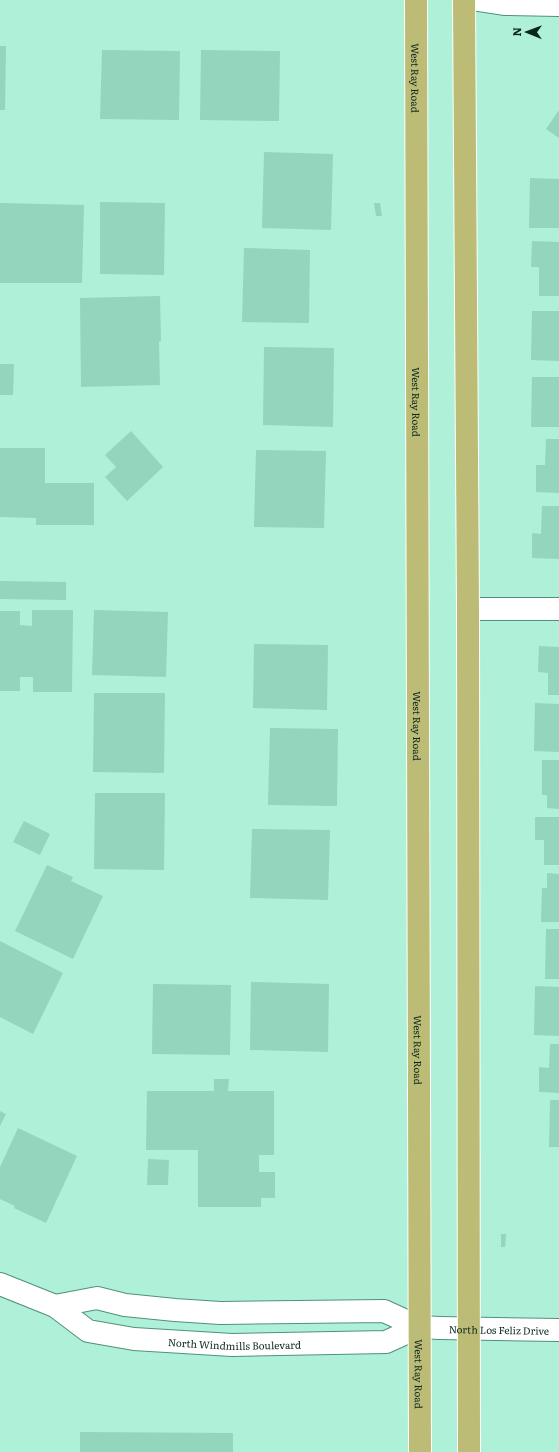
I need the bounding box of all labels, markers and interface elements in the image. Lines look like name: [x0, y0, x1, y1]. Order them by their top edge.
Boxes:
north arrow: [507, 12, 547, 52]
text: N: [508, 27, 524, 37]
street label: West Ray Road: [409, 43, 424, 113]
street label: West Ray Road: [410, 367, 425, 437]
street label: West Ray Road: [410, 691, 426, 761]
street label: West Ray Road: [411, 1015, 426, 1085]
street label: North Los Feliz Drive: [449, 1321, 549, 1337]
street label: North Windmills Boulevard: [168, 1334, 301, 1353]
street label: West Ray Road: [412, 1339, 427, 1409]

